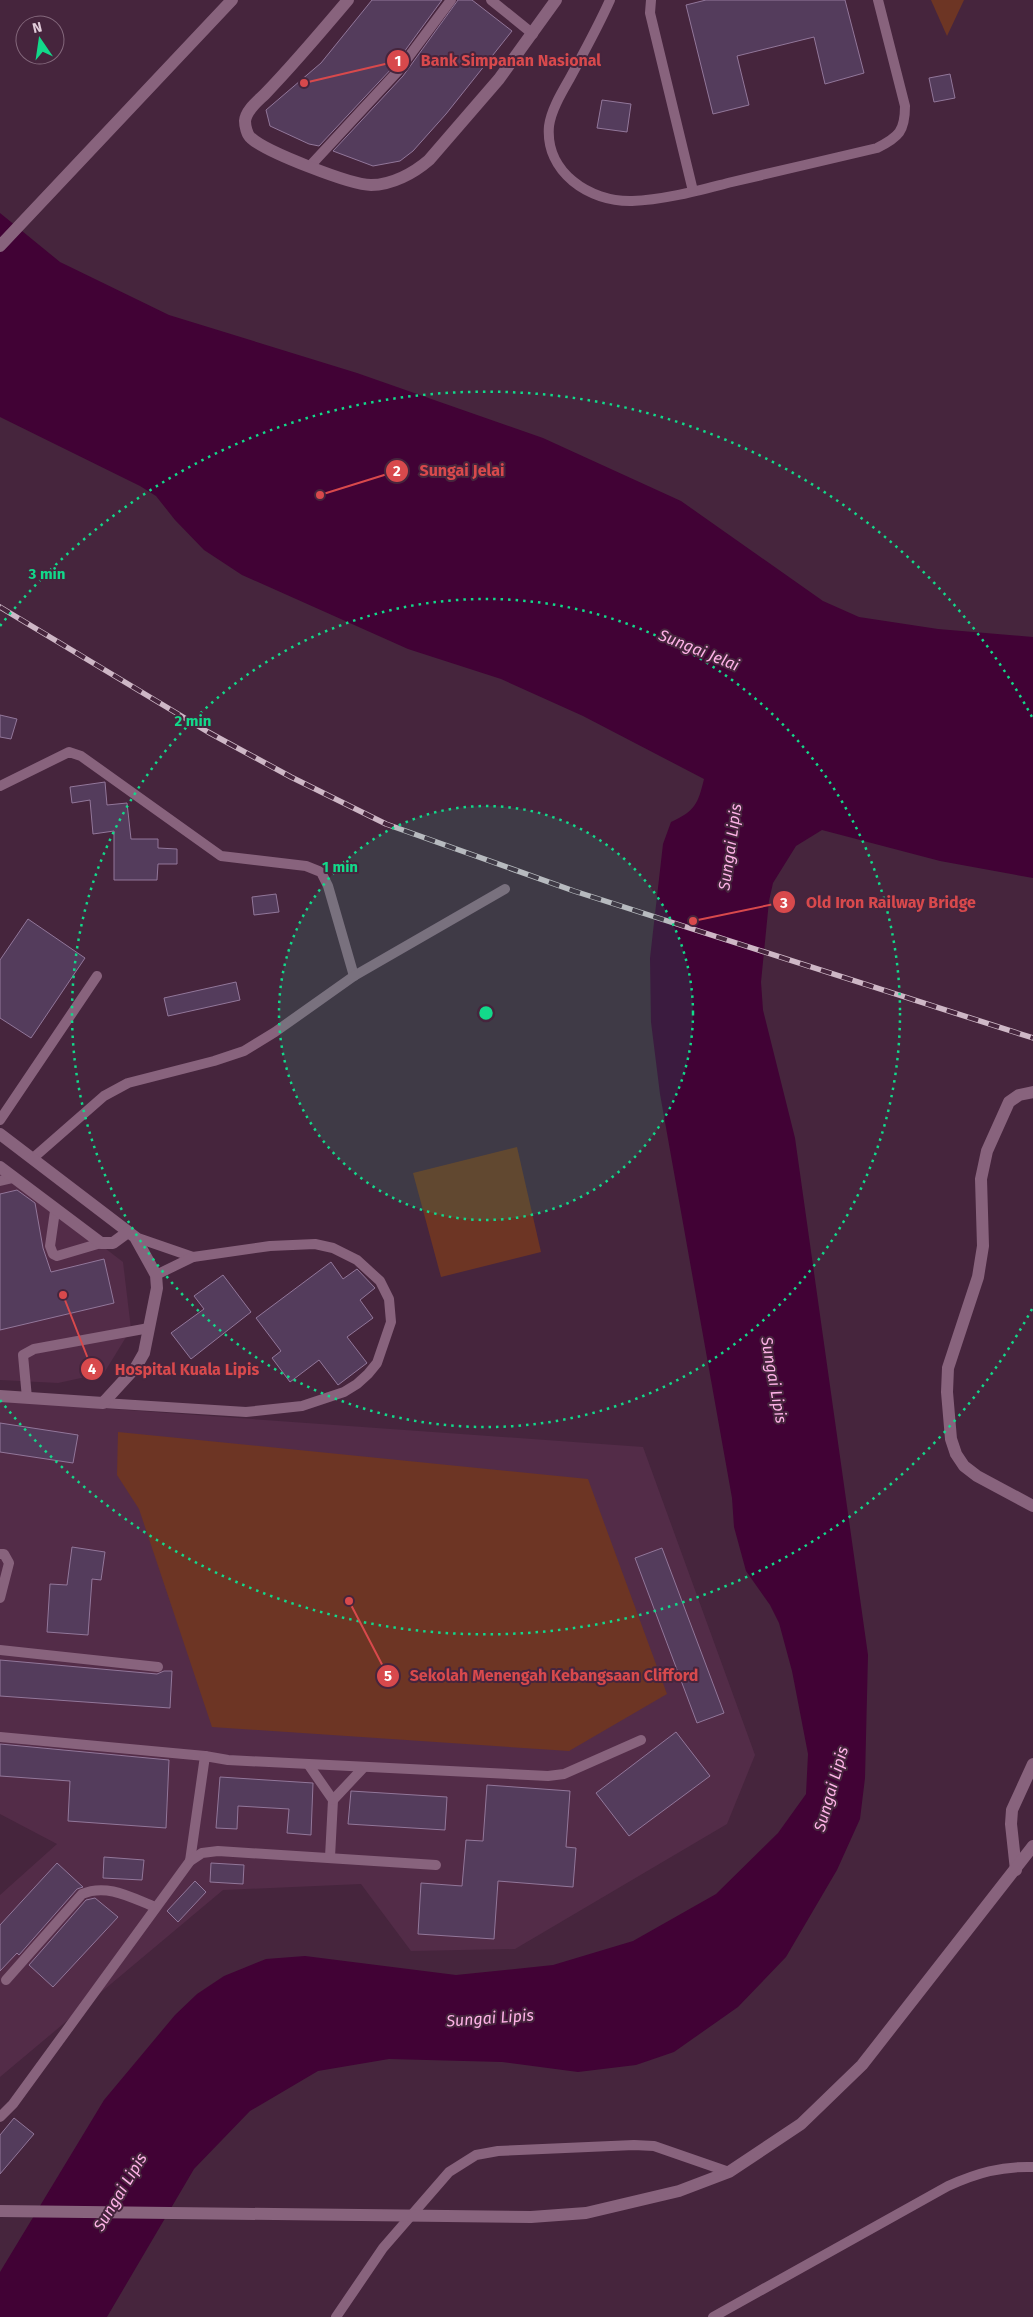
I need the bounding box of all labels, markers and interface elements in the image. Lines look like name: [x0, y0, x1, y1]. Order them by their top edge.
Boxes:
north arrow: [15, 15, 65, 65]
text: N: [31, 18, 44, 37]
callout: Bank Simpanan Nasional: [386, 45, 611, 76]
text: Bank Simpanan Nasional: [421, 51, 601, 70]
text: 1: [395, 52, 401, 70]
callout: Sungai Jelai: [385, 455, 515, 486]
text: Sungai Jelai: [420, 461, 504, 480]
text: 2: [393, 462, 401, 480]
text: 3 min: [28, 565, 65, 583]
water label: Sungai Jelai: [655, 625, 743, 675]
text: 2 min: [175, 712, 211, 730]
water label: Sungai Lipis: [714, 802, 746, 893]
text: 1 min: [322, 858, 358, 876]
callout: Old Iron Railway Bridge: [771, 887, 986, 918]
text: Old Iron Railway Bridge: [806, 893, 976, 912]
text: 3: [779, 894, 788, 912]
centre of rings: [477, 1004, 495, 1022]
water label: Sungai Lipis: [757, 1334, 791, 1425]
callout: Hospital Kuala Lipis: [80, 1354, 269, 1385]
text: 4: [88, 1360, 97, 1378]
text: Hospital Kuala Lipis: [115, 1360, 259, 1379]
callout: Sekolah Menengah Kebangsaan Clifford: [375, 1660, 709, 1691]
text: Sekolah Menengah Kebangsaan Clifford: [410, 1666, 698, 1685]
text: 5: [384, 1667, 392, 1685]
water label: Sungai Lipis: [810, 1744, 852, 1835]
water label: Sungai Lipis: [445, 2005, 534, 2031]
water label: Sungai Lipis: [89, 2150, 151, 2235]

